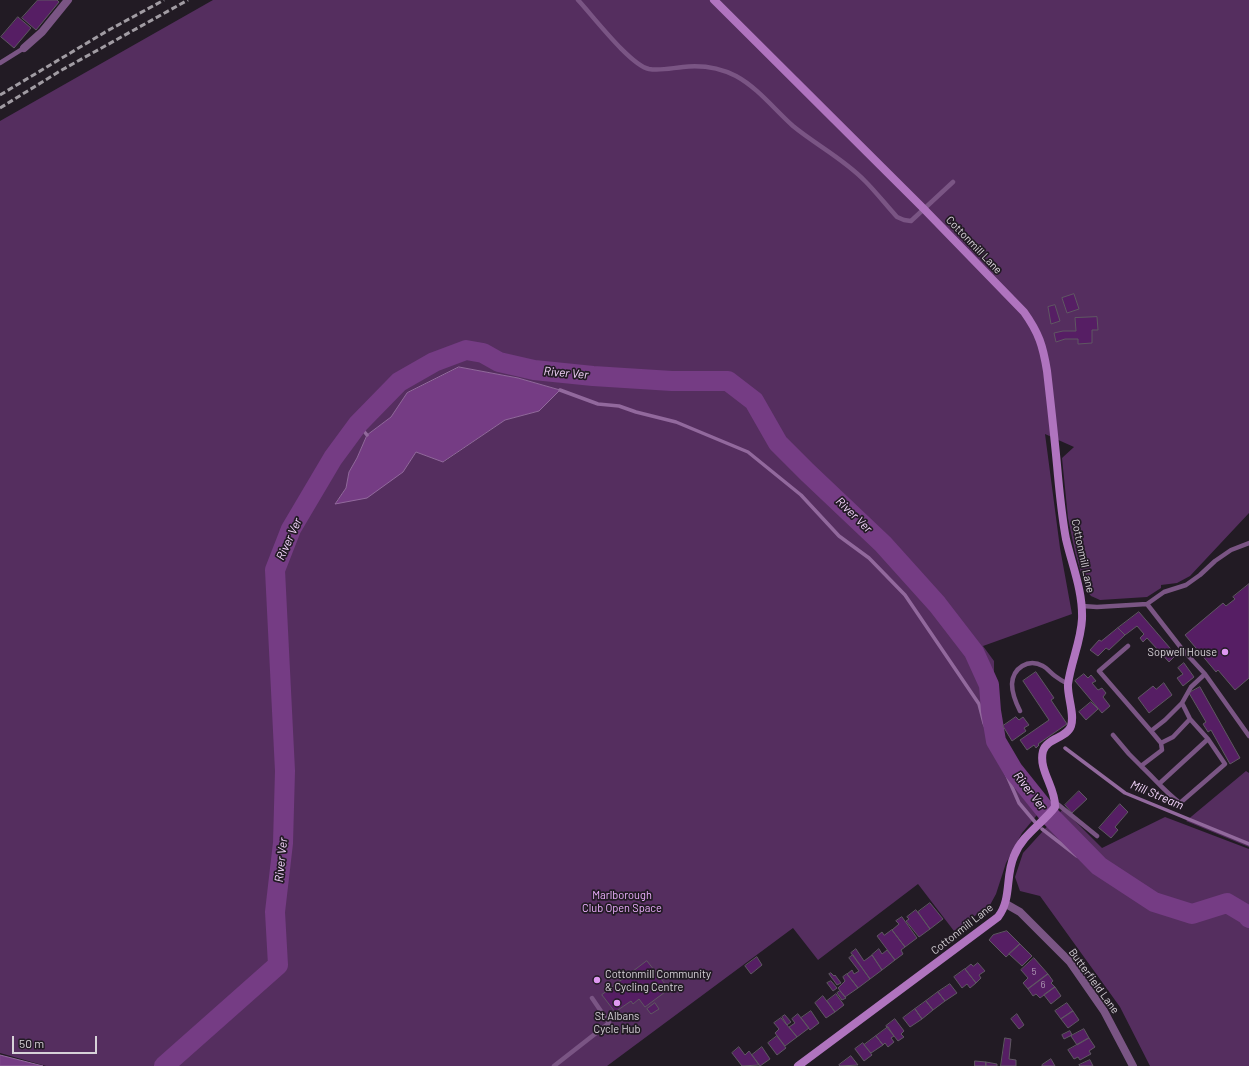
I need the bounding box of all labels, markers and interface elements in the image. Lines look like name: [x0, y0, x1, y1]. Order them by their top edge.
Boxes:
street label: Cottonmill Lane: [943, 213, 1005, 277]
water label: River Ver: [543, 364, 589, 382]
water label: River Ver: [833, 494, 875, 536]
water label: River Ver: [273, 516, 305, 562]
street label: Cottonmill Lane: [1069, 518, 1097, 594]
place label: Sopwell House: [1148, 645, 1217, 659]
marker: Sopwell House: [1220, 647, 1230, 657]
water label: River Ver: [1011, 769, 1049, 813]
water label: Mill Stream: [1128, 777, 1186, 813]
water label: River Ver: [271, 837, 291, 883]
park label: Marlborough Club Open Space: [582, 888, 662, 914]
street label: Cottonmill Lane: [928, 901, 996, 957]
street label: Butterfield Lane: [1066, 946, 1122, 1016]
place label: Cottonmill Community & Cycling Centre: [605, 967, 711, 993]
house number: 5: [1032, 967, 1036, 977]
marker: Cottonmill Community & Cycling Centre: [592, 975, 602, 985]
house number: 6: [1041, 980, 1045, 990]
marker: St Albans Cycle Hub: [612, 998, 622, 1008]
place label: St Albans Cycle Hub: [594, 1009, 640, 1035]
scale bar: [14, 1028, 99, 1054]
text: 50 m: [19, 1036, 44, 1050]

